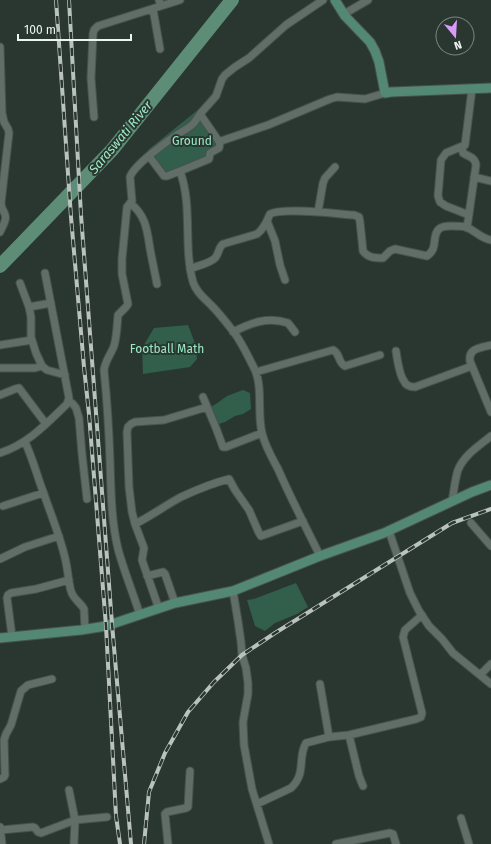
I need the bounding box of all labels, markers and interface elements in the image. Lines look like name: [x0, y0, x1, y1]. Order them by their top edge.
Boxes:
scale bar: [18, 16, 131, 42]
north arrow: [435, 16, 475, 56]
text: 100 m: [24, 23, 56, 37]
text: N: [452, 38, 463, 52]
water label: Saraswati River: [85, 97, 156, 177]
park label: Ground: [172, 134, 212, 148]
park label: Football Math: [130, 342, 204, 356]

